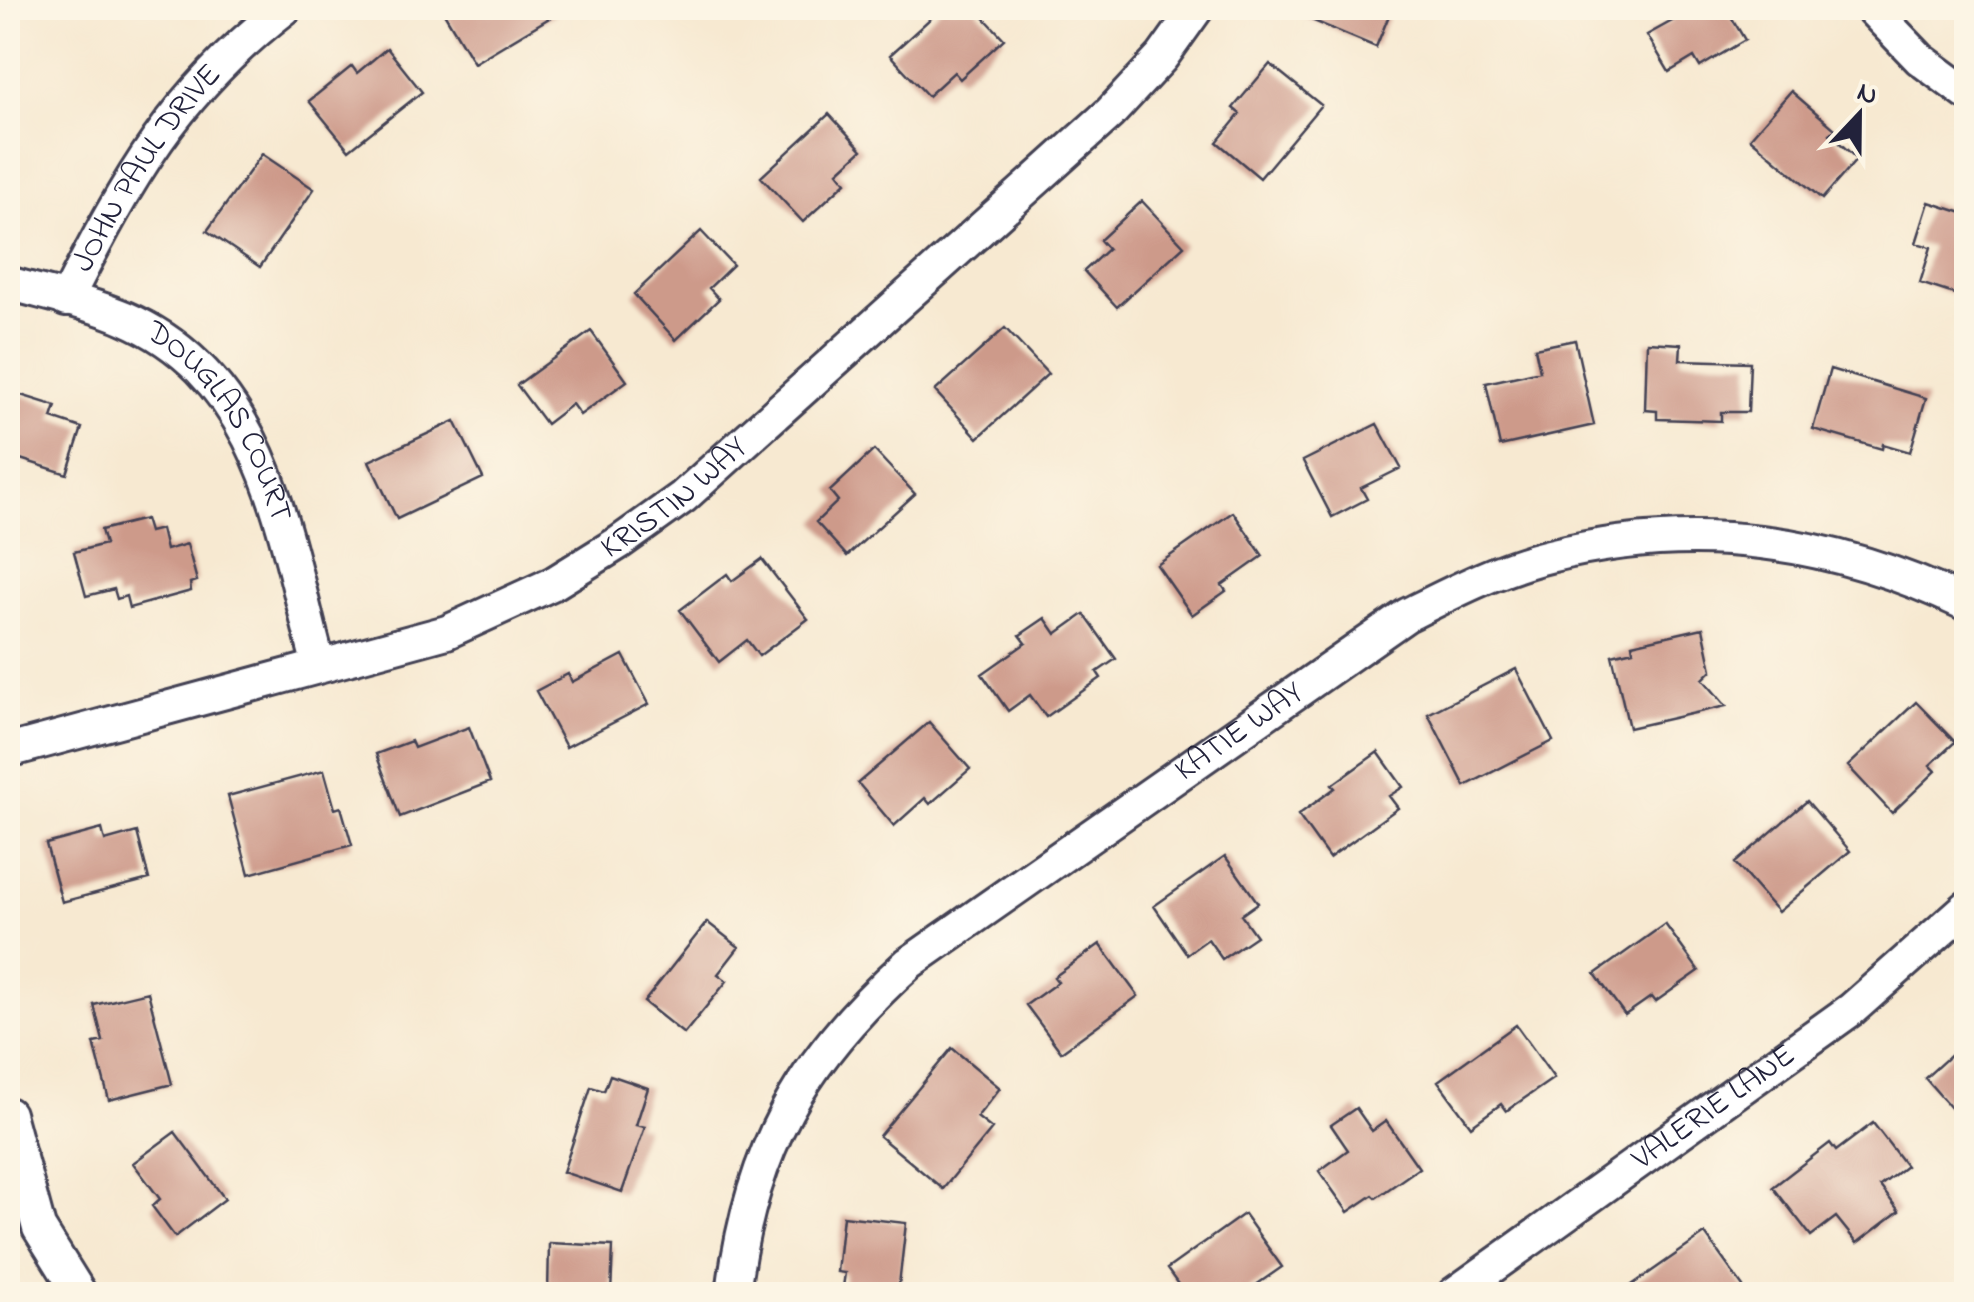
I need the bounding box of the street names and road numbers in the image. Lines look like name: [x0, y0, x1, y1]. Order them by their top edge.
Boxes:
street label: JOHN PAUL DRIVE: [61, 53, 233, 281]
street label: DOUGLAS COURT: [136, 309, 304, 528]
street label: KRISTIN WAY: [592, 426, 759, 572]
street label: KATIE WAY: [1165, 670, 1314, 794]
street label: VALERIE LANE: [1622, 1033, 1806, 1183]

